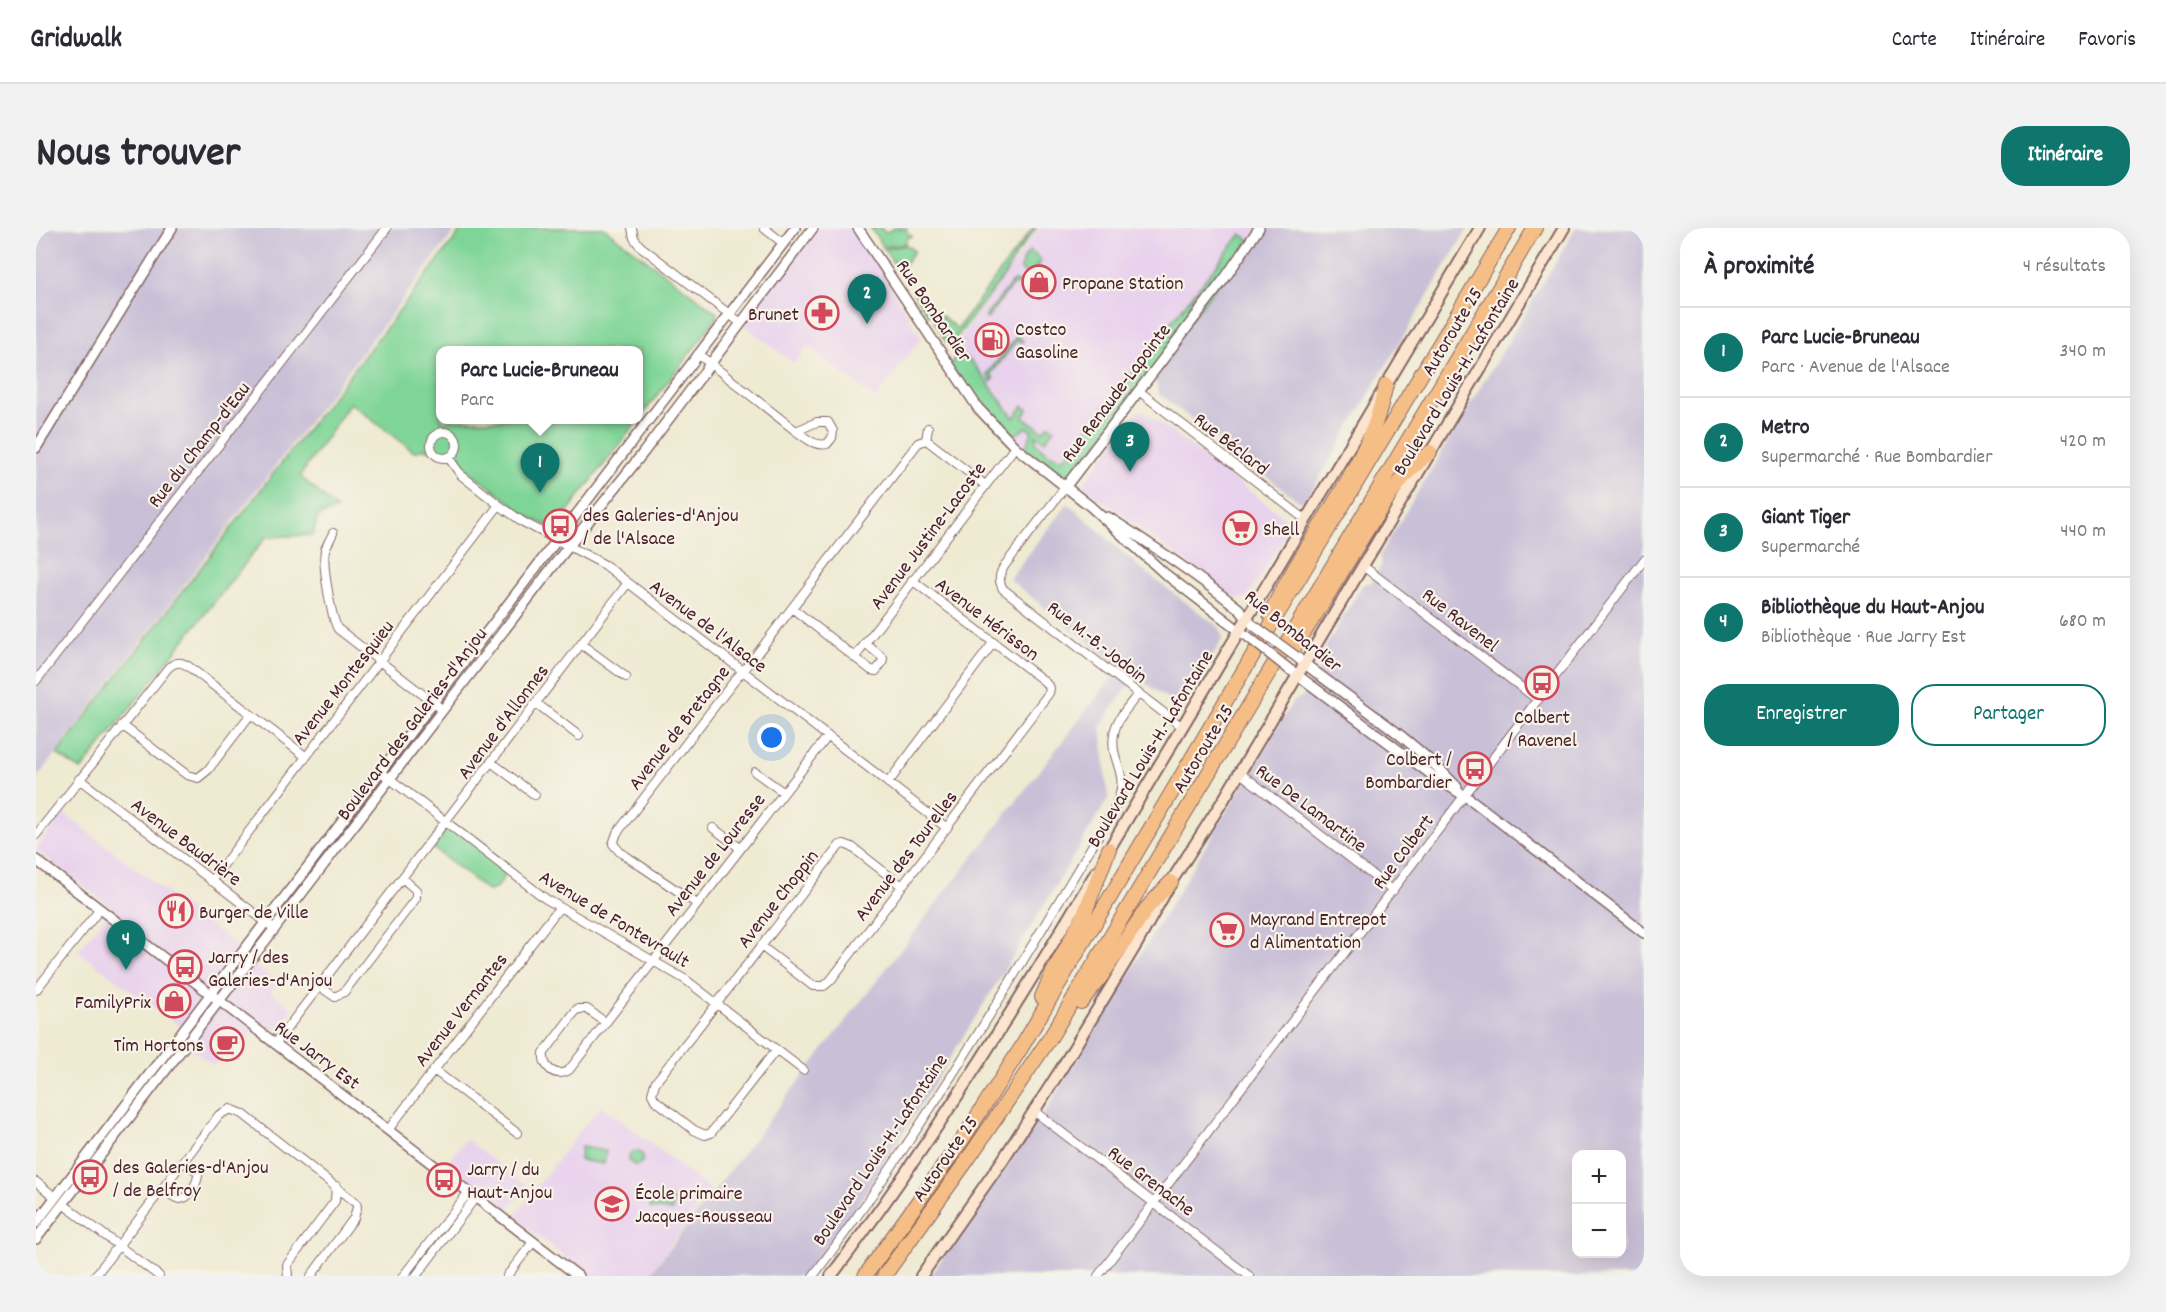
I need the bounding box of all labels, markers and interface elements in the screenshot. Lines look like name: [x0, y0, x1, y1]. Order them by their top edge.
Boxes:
text: Gridwalk: [30, 21, 122, 61]
text: Carte: [1892, 26, 1937, 56]
text: Itinéraire: [1970, 26, 2045, 56]
text: Favoris: [2078, 26, 2136, 56]
text: Nous trouver: [36, 126, 240, 186]
button: Itinéraire: [2001, 126, 2130, 186]
text: À proximité: [1704, 249, 1814, 286]
text: 4 résultats: [2023, 253, 2106, 281]
street label: Rue Bombardier: [888, 255, 978, 369]
shop icon: Propane Station: [1021, 264, 1057, 300]
place label: Propane Station: [1062, 271, 1183, 299]
street label: Boulevard Louis-H.-Lafontaine: [1387, 273, 1528, 482]
pin: 2: [848, 274, 886, 324]
street label: Autoroute 25: [1416, 283, 1491, 382]
pharmacy icon: Brunet: [804, 295, 840, 331]
place label: Brunet: [748, 302, 799, 330]
place label: Costco Gasoline: [1015, 317, 1078, 368]
street label: Rue Renaude-Lapointe: [1056, 318, 1179, 469]
fuel station icon: Costco Gasoline: [974, 322, 1010, 358]
text: Parc Lucie-Bruneau: [1761, 323, 1920, 354]
text: 1: [1721, 338, 1726, 366]
text: 340 m: [2060, 338, 2106, 366]
popup: [436, 346, 643, 424]
text: Parc · Avenue de l'Alsace: [1761, 354, 1950, 382]
text: Parc Lucie-Bruneau: [460, 356, 619, 387]
street label: Rue du Champ-d'Eau: [142, 377, 258, 515]
text: Parc: [460, 387, 494, 415]
street label: Rue Béclard: [1187, 407, 1274, 484]
text: Metro: [1761, 413, 1810, 444]
pin: 3: [1110, 422, 1150, 472]
text: 2: [1719, 428, 1728, 456]
text: 420 m: [2060, 428, 2106, 456]
pin: 1: [520, 444, 560, 493]
text: Supermarché · Rue Bombardier: [1761, 444, 1993, 472]
street label: Avenue Justine-Lacoste: [864, 457, 994, 617]
place label: des Galeries-d'Anjou / de l'Alsace: [583, 503, 739, 554]
text: Giant Tiger: [1761, 503, 1850, 534]
bus stop icon: des Galeries-d'Anjou / de l'Alsace: [542, 508, 578, 544]
supermarket icon: Shell: [1222, 510, 1258, 546]
place label: Shell: [1263, 517, 1300, 545]
text: 3: [1719, 518, 1728, 546]
text: 440 m: [2060, 518, 2106, 546]
text: Supermarché: [1761, 534, 1860, 562]
street label: Avenue Hérisson: [928, 572, 1044, 669]
street label: Avenue de l'Alsace: [642, 574, 772, 681]
street label: Rue Ravenel: [1415, 582, 1504, 660]
street label: Rue Bombardier: [1237, 584, 1347, 681]
text: Bibliothèque du Haut-Anjou: [1761, 593, 1984, 624]
street label: Rue M.-B.-Jodoin: [1040, 595, 1152, 692]
text: 4: [1719, 608, 1728, 636]
text: 680 m: [2059, 608, 2106, 636]
street label: Avenue Montesquieu: [286, 615, 402, 753]
street label: Boulevard des Galeries-d'Anjou: [331, 622, 495, 827]
text: Bibliothèque · Rue Jarry Est: [1761, 624, 1966, 652]
street label: Boulevard Louis-H.-Lafontaine: [1081, 645, 1222, 854]
street label: Avenue d'Allonnes: [452, 659, 557, 786]
street label: Avenue de Bretagne: [623, 660, 738, 797]
bus stop icon: Colbert / Ravenel: [1524, 665, 1560, 701]
button: Enregistrer: [1704, 684, 1899, 746]
button: Partager: [1911, 684, 2106, 746]
street label: Autoroute 25: [1167, 700, 1242, 799]
place label: Colbert / Ravenel: [1507, 705, 1577, 756]
your location: [757, 723, 786, 752]
place label: Colbert / Bombardier: [1365, 747, 1453, 798]
bus stop icon: Colbert / Bombardier: [1457, 751, 1493, 787]
street label: Rue De Lamartine: [1249, 758, 1372, 861]
street label: Avenue des Tourelles: [849, 786, 966, 928]
street label: Avenue de Louresse: [659, 788, 774, 923]
street label: Avenue Baudrière: [124, 792, 247, 894]
street label: Rue Colbert: [1367, 809, 1442, 896]
street label: Avenue Choppin: [732, 845, 827, 955]
street label: Avenue de Fontevrault: [533, 864, 694, 977]
restaurant icon: Burger de Ville: [158, 893, 194, 929]
place label: Burger de Ville: [199, 900, 309, 928]
place label: Mayrand Entrepot d Alimentation: [1250, 907, 1387, 958]
supermarket icon: Mayrand Entrepot d Alimentation: [1209, 912, 1245, 948]
pin: 4: [106, 920, 146, 970]
place label: Jarry / des Galeries-d'Anjou: [208, 945, 332, 996]
street label: Avenue Vernantes: [409, 948, 516, 1074]
bus stop icon: Jarry / des Galeries-d'Anjou: [167, 949, 203, 985]
shop icon: FamilyPrix: [156, 983, 192, 1019]
place label: FamilyPrix: [75, 990, 152, 1018]
street label: Rue Jarry Est: [268, 1015, 365, 1098]
cafe icon: Tim Hortons: [209, 1026, 245, 1062]
place label: Tim Hortons: [114, 1033, 204, 1061]
street label: Boulevard Louis-H.-Lafontaine: [807, 1049, 956, 1252]
street label: Autoroute 25: [906, 1111, 986, 1209]
street label: Rue Grenache: [1101, 1140, 1200, 1225]
map controls: [1572, 1150, 1626, 1258]
button: +: [1572, 1150, 1626, 1204]
place label: des Galeries-d'Anjou / de Belfroy: [113, 1155, 269, 1206]
place label: Jarry / du Haut-Anjou: [467, 1157, 552, 1208]
bus stop icon: des Galeries-d'Anjou / de Belfroy: [72, 1159, 108, 1195]
bus stop icon: Jarry / du Haut-Anjou: [426, 1162, 462, 1198]
place label: École primaire Jacques-Rousseau: [635, 1181, 772, 1232]
school or university icon: École primaire Jacques-Rousseau: [594, 1186, 630, 1222]
button: −: [1572, 1204, 1626, 1258]

